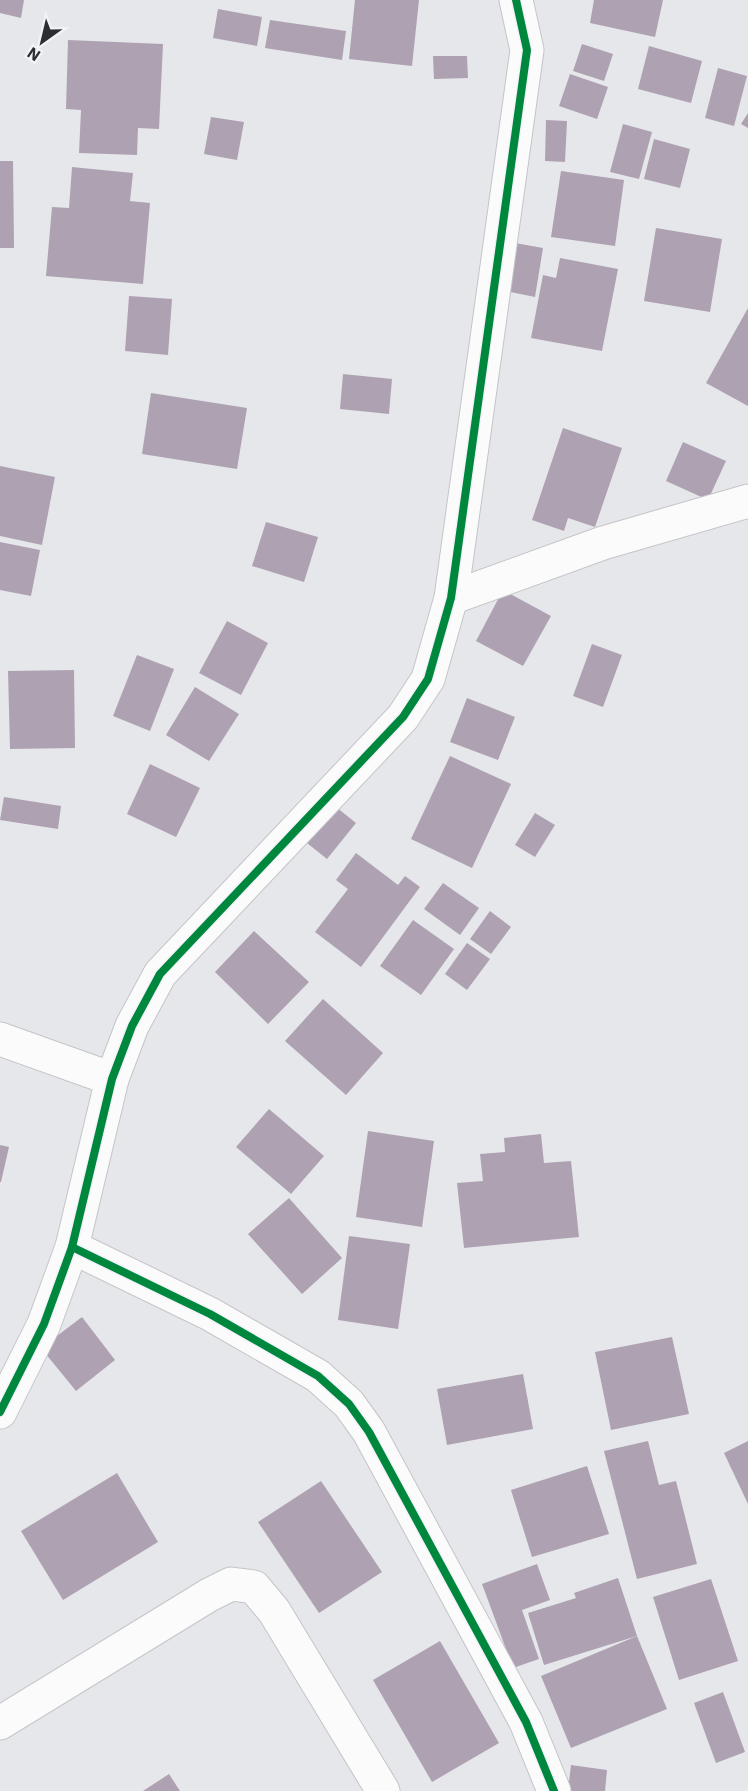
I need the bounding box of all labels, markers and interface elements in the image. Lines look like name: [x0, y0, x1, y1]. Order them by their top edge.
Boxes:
north arrow: [12, 12, 72, 72]
text: N: [23, 43, 44, 66]

